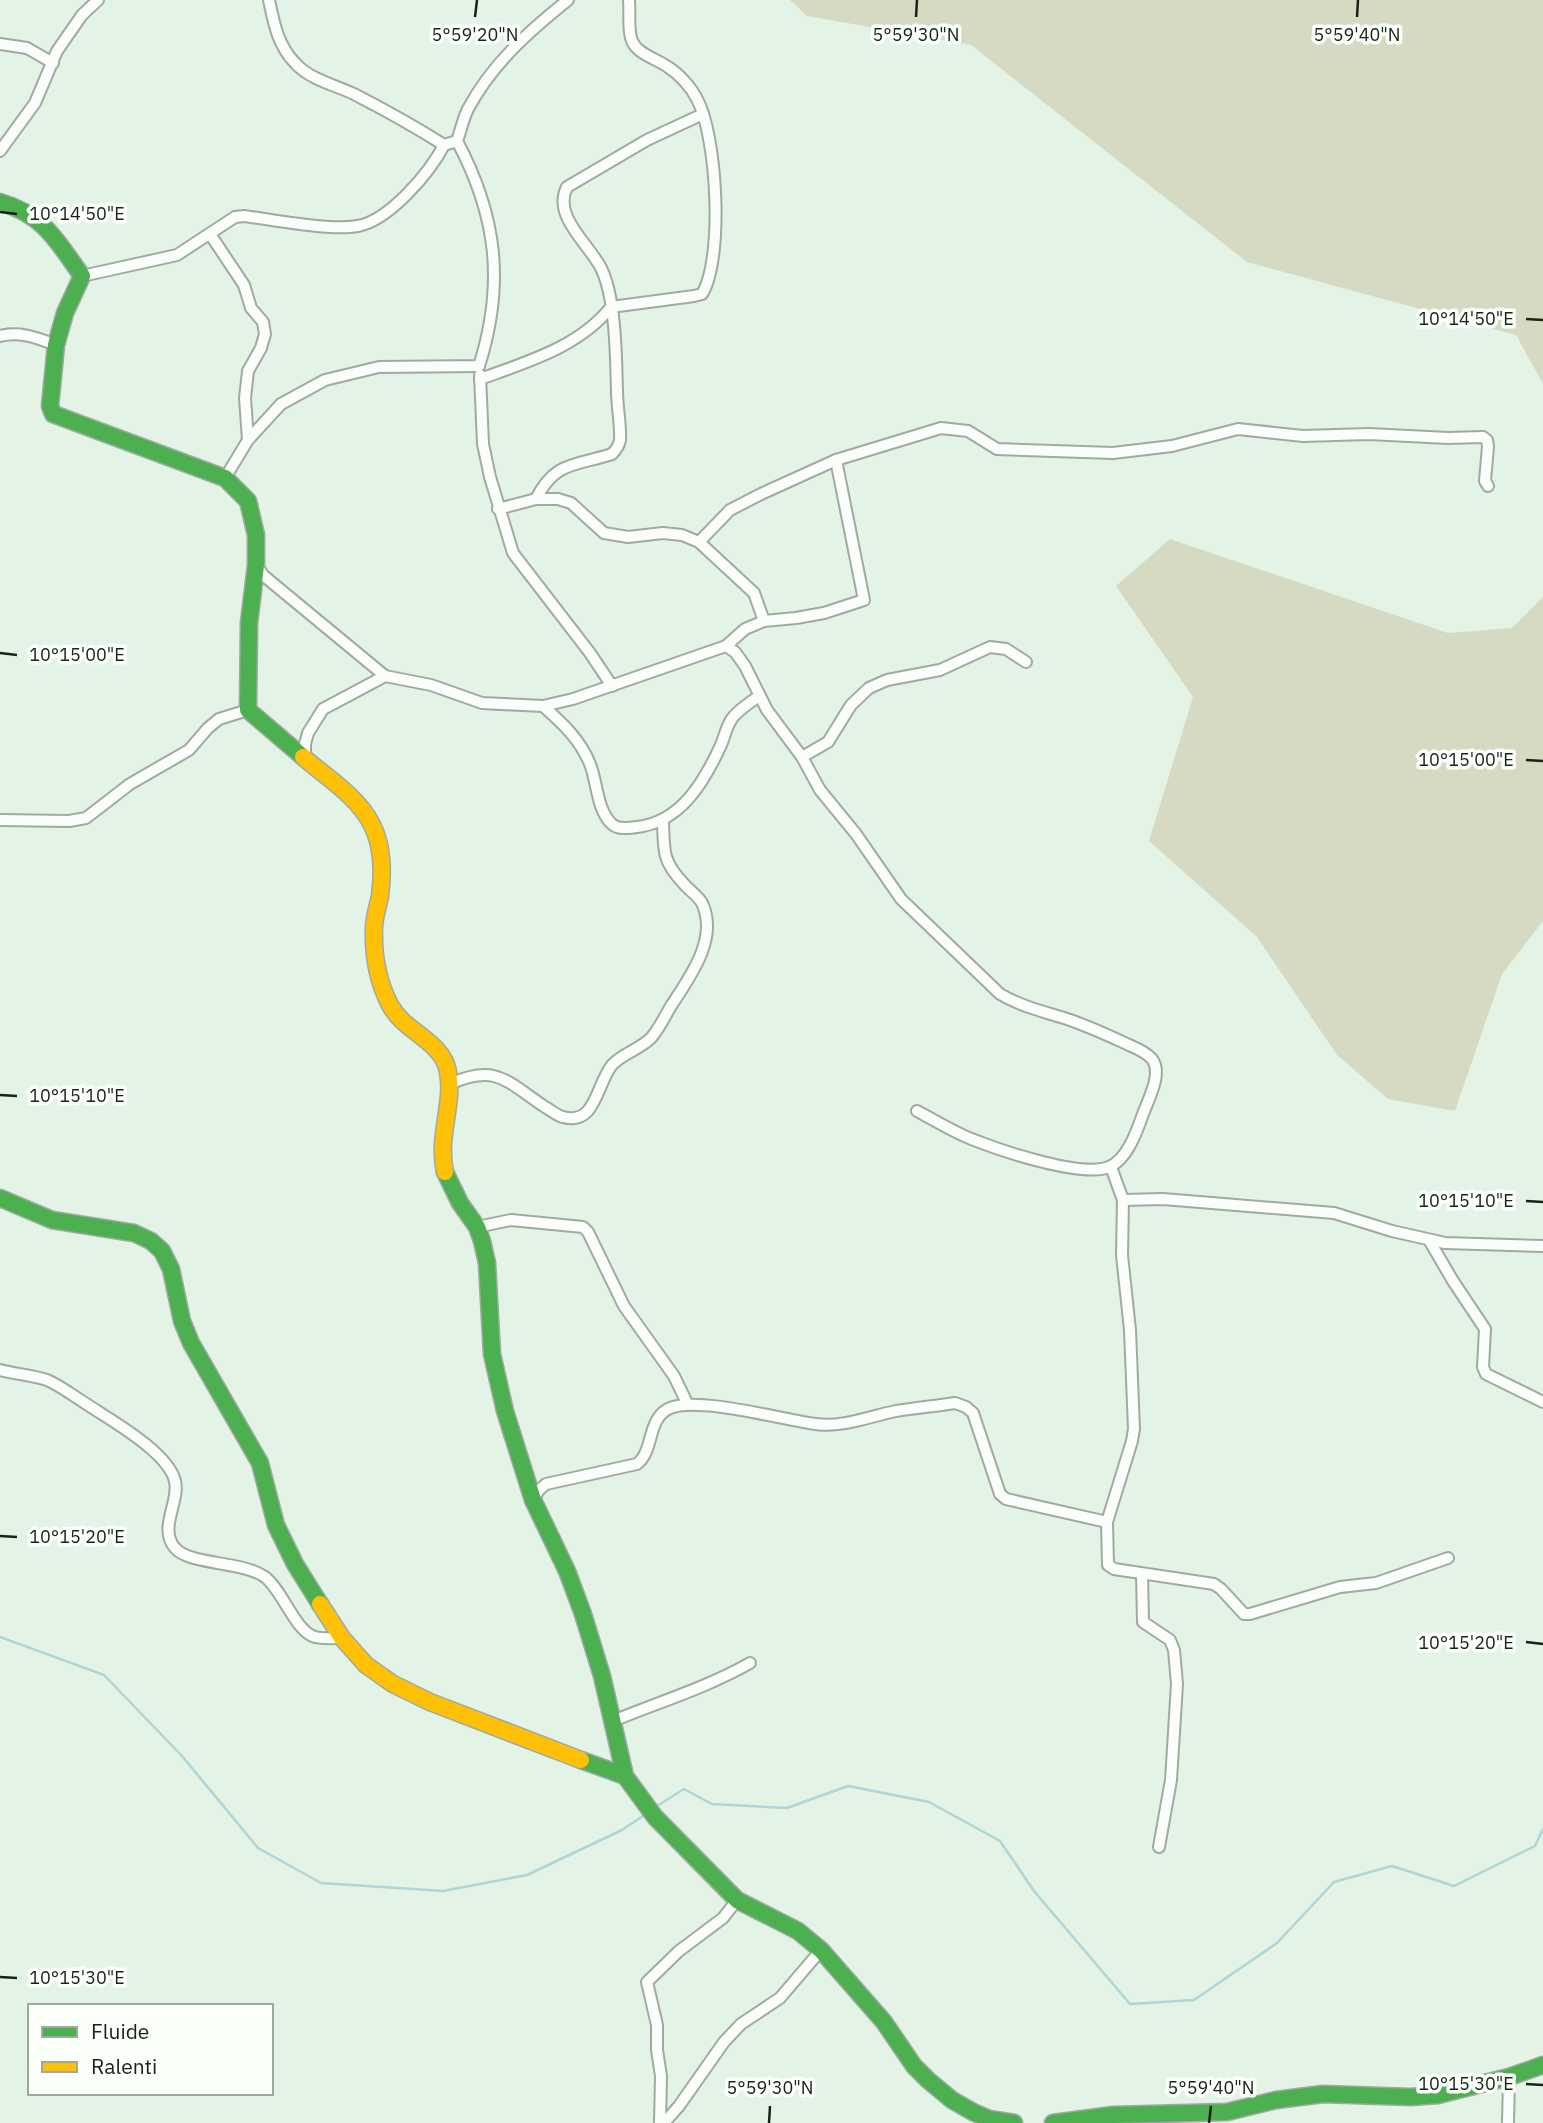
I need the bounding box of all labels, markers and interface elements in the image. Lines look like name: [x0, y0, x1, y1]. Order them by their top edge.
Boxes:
text: 5°59'20"N: [431, 23, 519, 46]
text: 5°59'30"N: [872, 23, 960, 46]
text: 5°59'40"N: [1313, 23, 1401, 46]
text: 10°14'50"E: [29, 202, 125, 225]
text: 10°14'50"E: [1418, 307, 1514, 330]
text: 10°15'00"E: [29, 643, 125, 666]
text: 10°15'00"E: [1418, 748, 1514, 771]
text: 10°15'10"E: [29, 1084, 125, 1107]
text: 10°15'10"E: [1418, 1189, 1514, 1212]
text: 10°15'20"E: [29, 1525, 125, 1548]
text: 10°15'20"E: [1418, 1631, 1514, 1654]
text: 10°15'30"E: [29, 1966, 125, 1989]
legend: [28, 2004, 273, 2095]
text: Fluide: [91, 2017, 149, 2045]
text: Ralenti: [91, 2052, 157, 2080]
text: 10°15'30"E: [1418, 2072, 1514, 2095]
text: 5°59'30"N: [726, 2076, 814, 2099]
text: 5°59'40"N: [1167, 2076, 1255, 2099]

